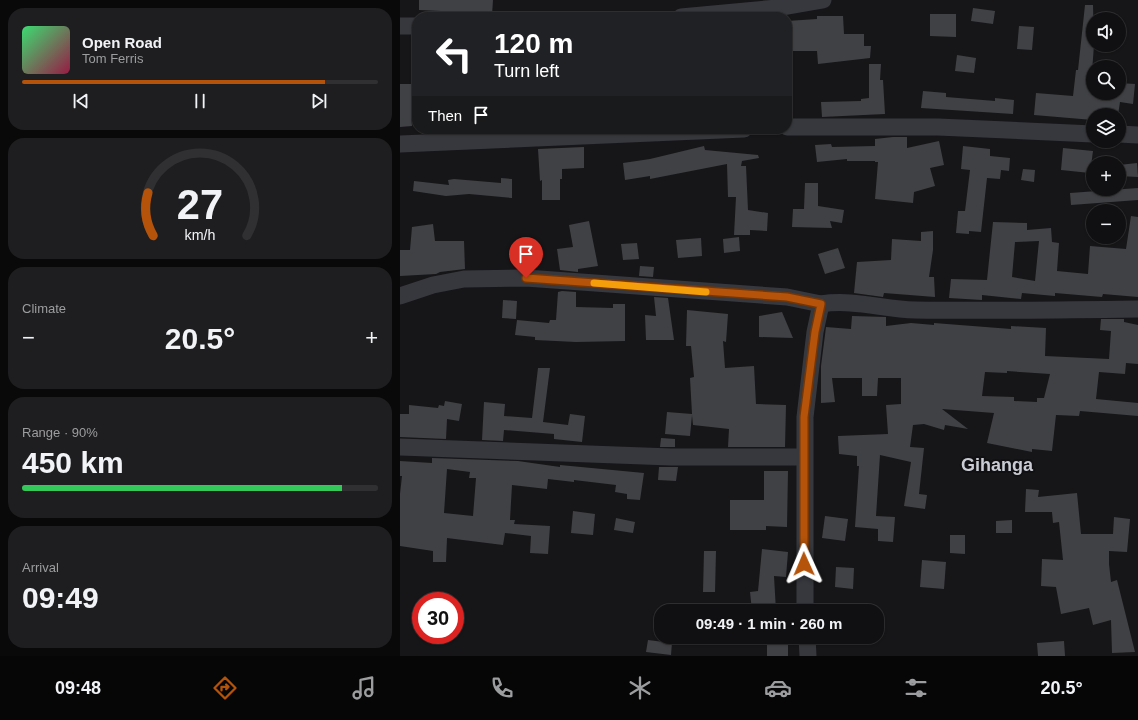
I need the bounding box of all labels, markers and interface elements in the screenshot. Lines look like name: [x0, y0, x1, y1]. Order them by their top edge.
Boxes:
map controls: [1086, 12, 1126, 244]
button: sound: [1086, 12, 1126, 52]
icon: left: [428, 28, 480, 80]
text: 120 m: [494, 28, 573, 59]
text: Open Road: [82, 34, 162, 51]
text: Tom Ferris: [82, 51, 143, 66]
button: search: [1086, 60, 1126, 100]
text: Turn left: [494, 61, 559, 81]
icon: previous: [70, 90, 92, 112]
icon: pause: [189, 90, 211, 112]
icon: next: [308, 90, 330, 112]
icon: arrive: [470, 104, 492, 126]
text: Then: [428, 107, 462, 124]
button: layers: [1086, 108, 1126, 148]
button: +: [1086, 156, 1126, 196]
text: 27: [177, 181, 223, 228]
button: −: [1086, 204, 1126, 244]
text: km/h: [185, 227, 216, 243]
pin: [509, 237, 543, 278]
icon: arrive: [515, 243, 537, 265]
text: Climate: [22, 301, 66, 316]
text: 20.5°: [165, 322, 235, 355]
text: −: [22, 325, 35, 350]
text: +: [365, 325, 378, 350]
text: Range · 90%: [22, 425, 98, 440]
text: 450 km: [22, 446, 124, 479]
district label: Gihanga: [961, 455, 1034, 475]
position arrow: [783, 543, 825, 585]
text: Arrival: [22, 560, 59, 575]
text: 09:49: [22, 581, 99, 614]
speed limit sign: 30: [412, 592, 464, 644]
text: 09:49 · 1 min · 260 m: [696, 615, 842, 632]
icon: directions: [211, 674, 239, 702]
icon: music: [350, 674, 378, 702]
icon: phone: [488, 674, 516, 702]
icon: climate: [626, 674, 654, 702]
icon: car: [764, 674, 792, 702]
icon: filters: [902, 674, 930, 702]
text: 09:48: [55, 678, 101, 698]
text: 20.5°: [1041, 678, 1083, 698]

